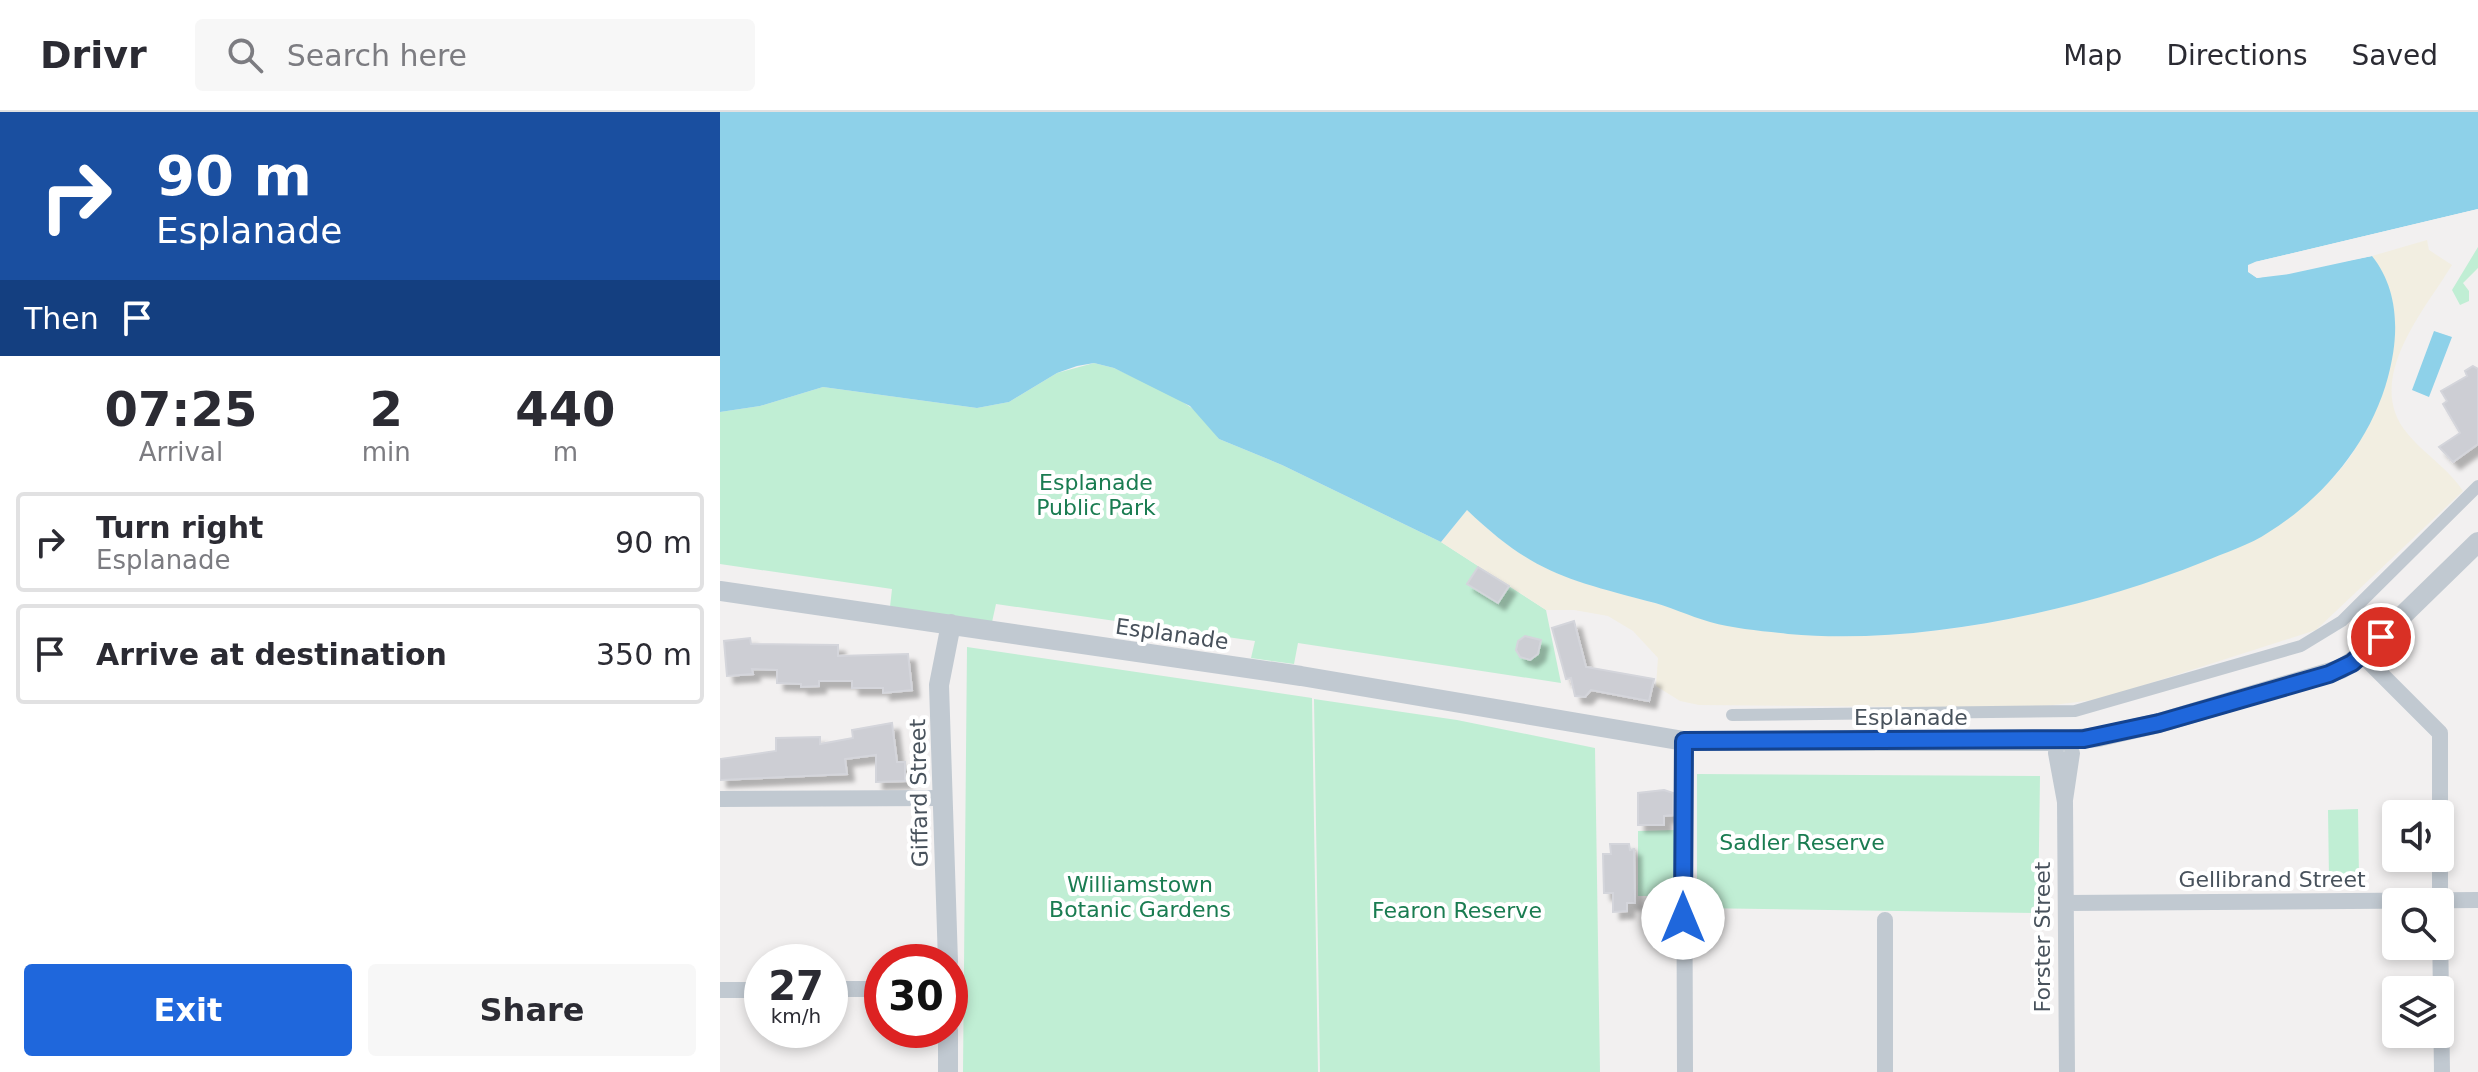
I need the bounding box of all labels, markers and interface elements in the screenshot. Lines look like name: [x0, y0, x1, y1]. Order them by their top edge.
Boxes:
search box: [195, 19, 755, 91]
text: Drivr: [40, 33, 147, 77]
icon: search: [223, 33, 267, 77]
text: Search here: [287, 38, 467, 73]
text: Map: [2063, 39, 2122, 72]
text: Directions: [2166, 39, 2307, 72]
text: Saved: [2351, 39, 2438, 72]
text: 90 m: [156, 143, 312, 208]
icon: right: [24, 144, 128, 248]
text: Esplanade: [156, 210, 342, 251]
icon: arrive: [115, 296, 159, 340]
text: Then: [24, 301, 99, 336]
text: 07:25: [104, 381, 257, 437]
text: 2: [370, 381, 403, 437]
text: 440: [515, 381, 615, 437]
text: Arrival: [139, 437, 223, 467]
text: min: [362, 437, 411, 467]
text: m: [553, 437, 578, 467]
park label: Esplanade Public Park: [1036, 470, 1156, 520]
text: Turn right: [96, 510, 263, 545]
icon: right: [28, 520, 72, 564]
text: 90 m: [615, 525, 692, 560]
text: Esplanade: [96, 545, 231, 575]
pin: [2347, 603, 2415, 671]
street label: Esplanade: [1114, 614, 1230, 654]
icon: arrive: [2359, 615, 2403, 659]
icon: arrive: [28, 632, 72, 676]
text: Arrive at destination: [96, 637, 447, 672]
text: 350 m: [596, 637, 692, 672]
street label: Esplanade: [1854, 705, 1968, 730]
street label: Giffard Street: [905, 718, 933, 867]
map controls: [2382, 800, 2454, 1048]
button: sound: [2382, 800, 2454, 872]
park label: Sadler Reserve: [1719, 830, 1885, 855]
street label: Forster Street: [2030, 861, 2055, 1012]
street label: Gellibrand Street: [2178, 867, 2366, 892]
park label: Williamstown Botanic Gardens: [1049, 872, 1231, 922]
position arrow: [1641, 876, 1725, 960]
button: search: [2382, 888, 2454, 960]
park label: Fearon Reserve: [1372, 898, 1542, 923]
speed limit sign: 30: [864, 944, 968, 1048]
text: 27: [768, 963, 824, 1009]
button: Exit: [24, 964, 352, 1056]
button: Share: [368, 964, 696, 1056]
button: layers: [2382, 976, 2454, 1048]
text: km/h: [771, 1004, 821, 1028]

